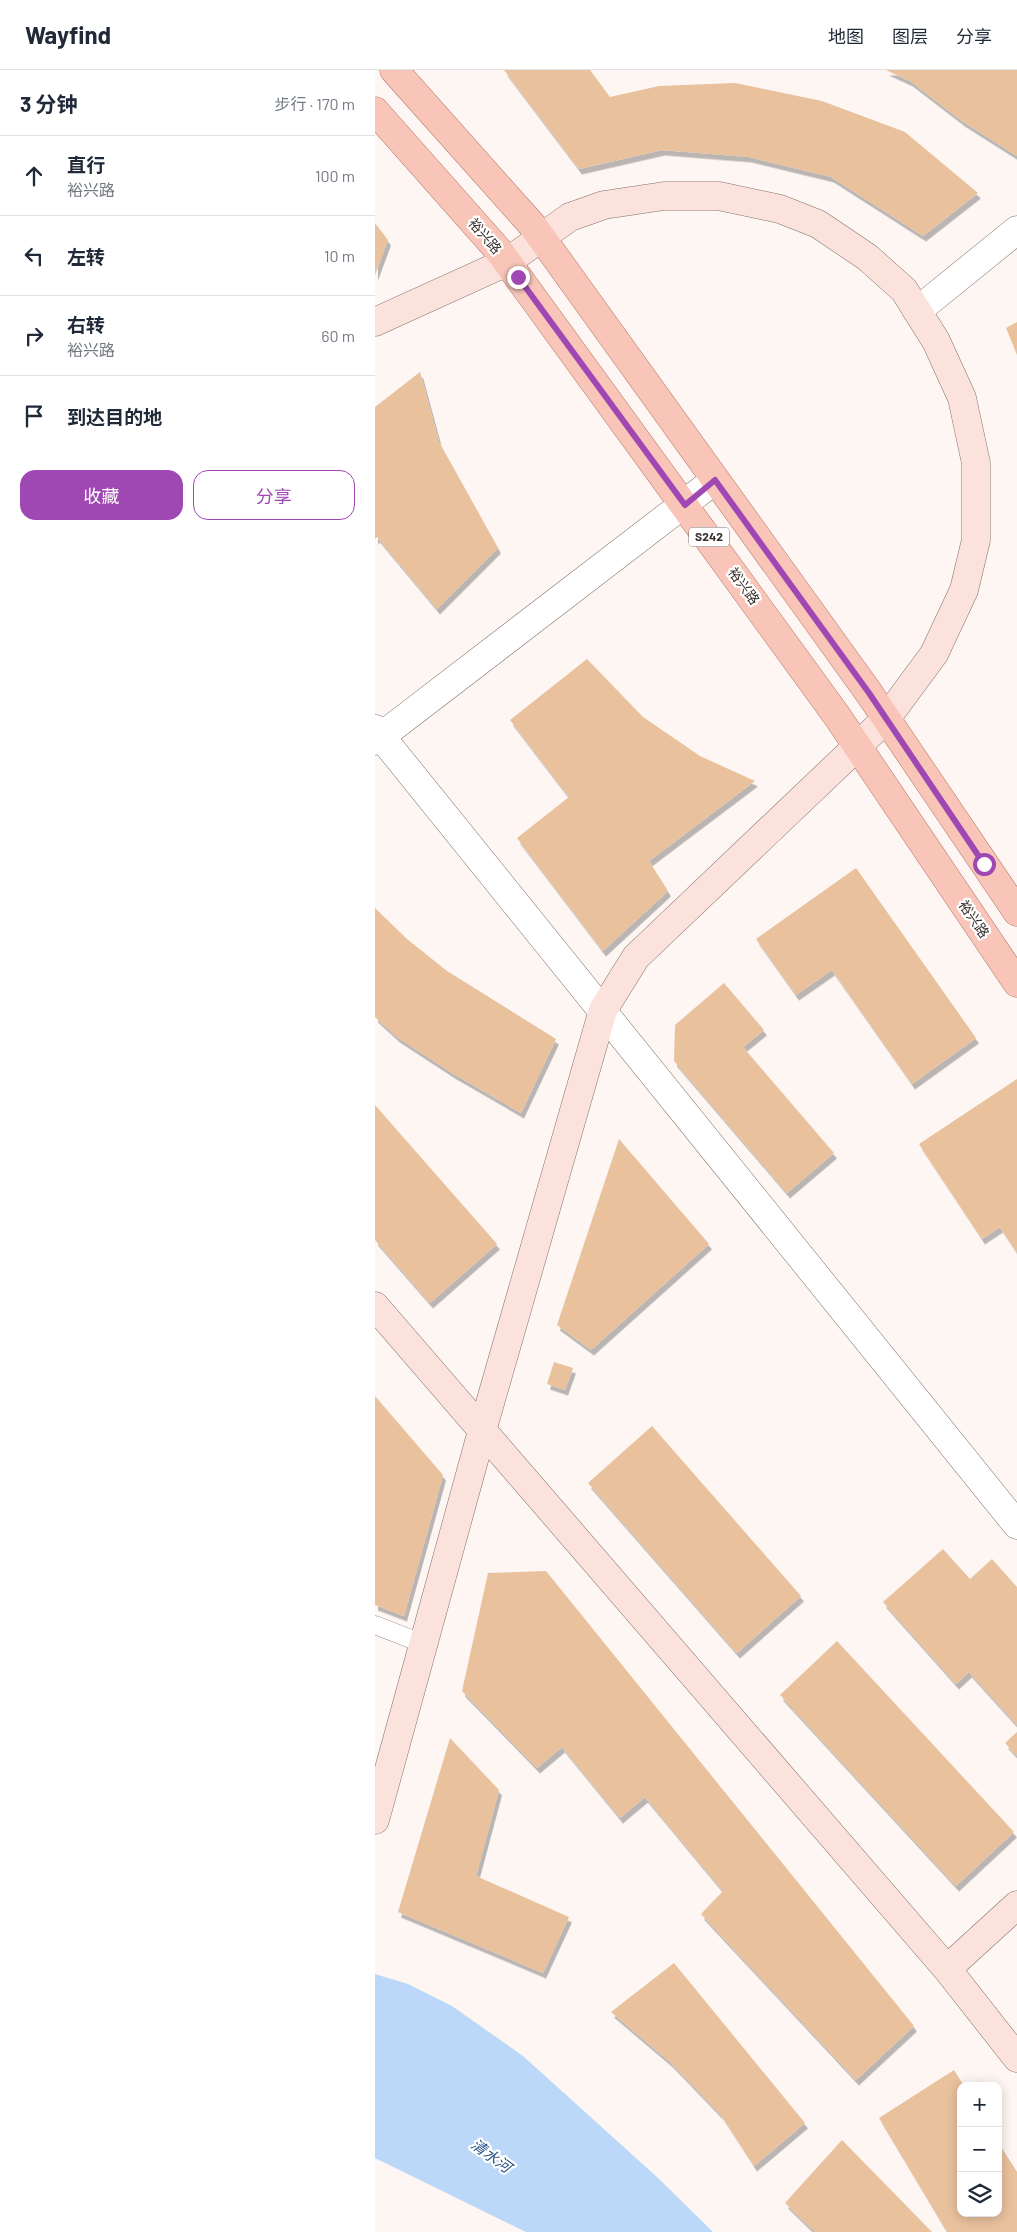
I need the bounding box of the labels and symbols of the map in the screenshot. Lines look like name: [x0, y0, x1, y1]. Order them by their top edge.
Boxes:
street label: 裕兴路: [465, 214, 506, 257]
route end: [507, 266, 530, 289]
road number: S242: [689, 528, 729, 547]
street label: 裕兴路: [725, 564, 764, 608]
route start: [973, 853, 996, 876]
street label: 裕兴路: [956, 897, 993, 941]
water label: 清水河: [468, 2135, 518, 2177]

